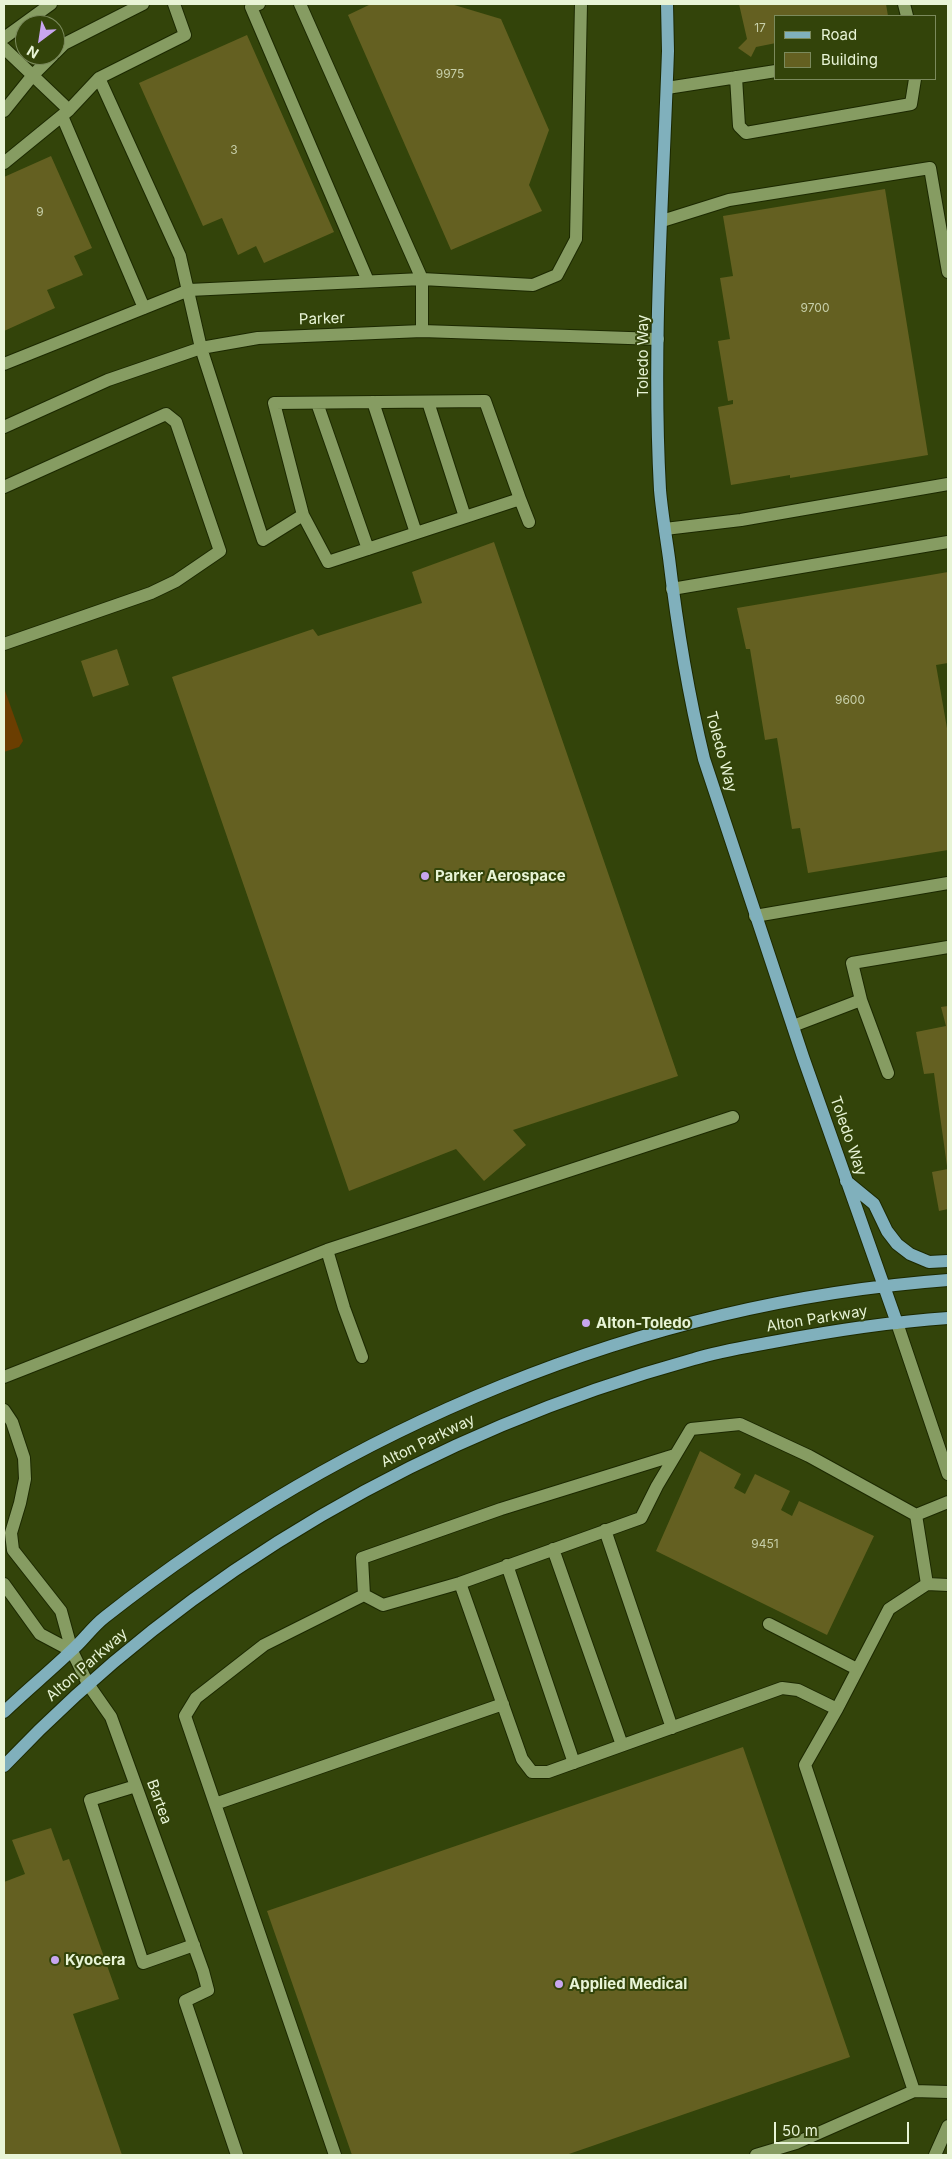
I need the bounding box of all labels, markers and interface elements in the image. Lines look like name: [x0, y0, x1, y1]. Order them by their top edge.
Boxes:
north arrow: [15, 15, 65, 65]
legend: [774, 15, 937, 80]
house number: 17: [754, 21, 766, 35]
text: Road: [821, 25, 857, 44]
text: N: [24, 42, 41, 62]
text: Building: [821, 50, 878, 69]
house number: 9975: [436, 67, 464, 81]
house number: 3: [230, 143, 238, 157]
house number: 9: [36, 205, 44, 219]
house number: 9700: [801, 301, 829, 315]
street label: Parker: [299, 309, 345, 329]
street label: Toledo Way: [634, 315, 652, 397]
house number: 9600: [835, 693, 865, 707]
street label: Toledo Way: [702, 710, 740, 794]
place label: Parker Aerospace: [435, 867, 566, 885]
marker: Parker Aerospace: [419, 870, 431, 882]
street label: Toledo Way: [826, 1094, 870, 1178]
street label: Alton Parkway: [765, 1302, 869, 1336]
place label: Alton-Toledo: [596, 1314, 691, 1332]
marker: Alton-Toledo: [580, 1317, 592, 1329]
street label: Alton Parkway: [378, 1411, 478, 1471]
house number: 9451: [751, 1537, 779, 1551]
street label: Alton Parkway: [43, 1625, 131, 1705]
street label: Bartea: [143, 1777, 175, 1827]
place label: Kyocera: [65, 1951, 126, 1969]
marker: Kyocera: [49, 1954, 61, 1966]
place label: Applied Medical: [569, 1975, 687, 1993]
marker: Applied Medical: [553, 1978, 565, 1990]
scale bar: [777, 2112, 912, 2144]
text: 50 m: [782, 2121, 818, 2140]

